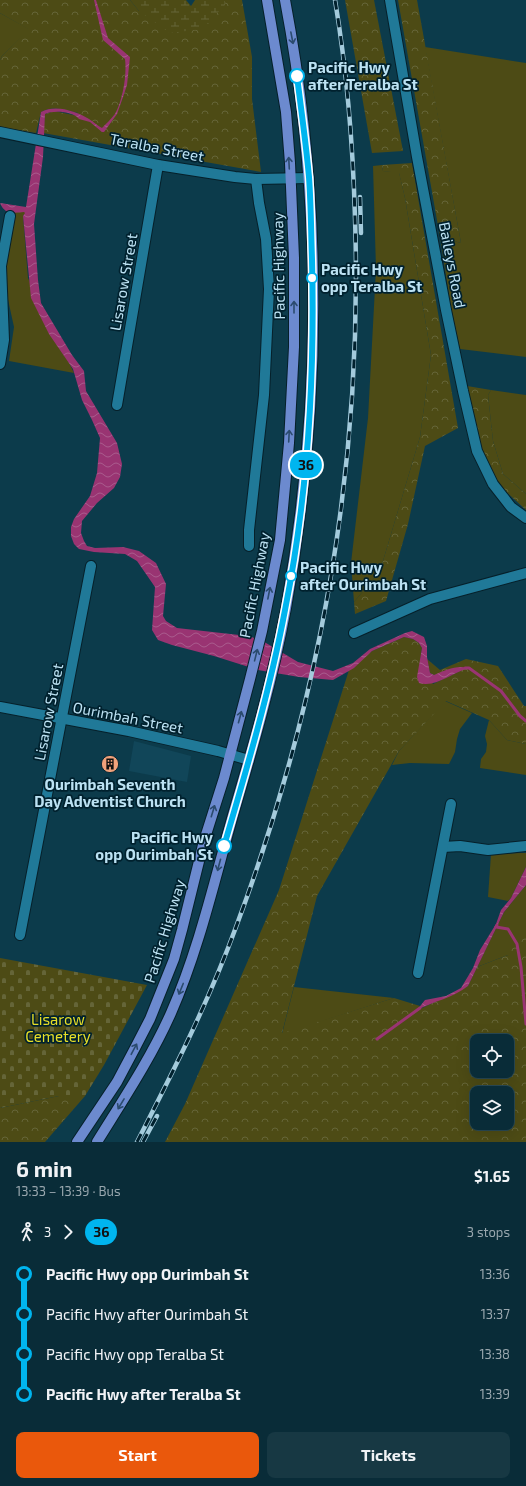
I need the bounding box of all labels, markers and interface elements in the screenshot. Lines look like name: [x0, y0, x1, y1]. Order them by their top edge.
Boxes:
one-way arrow: [288, 31, 296, 44]
place label: Pacific Hwy after Teralba St: [308, 58, 418, 93]
marker: Pacific Hwy after Teralba St: [289, 68, 305, 84]
street label: Teralba Street: [108, 129, 206, 165]
one-way arrow: [286, 157, 293, 170]
street label: Pacific Highway: [268, 212, 288, 320]
street label: Baileys Road: [436, 220, 470, 310]
street label: Lisarow Street: [106, 232, 140, 332]
place label: Pacific Hwy opp Teralba St: [321, 260, 422, 295]
marker: Pacific Hwy opp Teralba St: [306, 272, 318, 284]
one-way arrow: [290, 301, 298, 314]
one-way arrow: [285, 430, 293, 443]
line badge: 36: [288, 452, 324, 478]
text: 36: [298, 456, 314, 473]
street label: Pacific Highway: [235, 531, 273, 639]
place label: Pacific Hwy after Ourimbah St: [300, 558, 426, 593]
marker: Pacific Hwy after Ourimbah St: [285, 570, 297, 582]
one-way arrow: [266, 587, 274, 600]
one-way arrow: [253, 649, 260, 662]
street label: Lisarow Street: [30, 662, 66, 762]
street label: Ourimbah Street: [71, 697, 185, 737]
one-way arrow: [237, 711, 244, 724]
building icon: Ourimbah Seventh Day Adventist Church: [100, 754, 120, 774]
place label: Ourimbah Seventh Day Adventist Church: [34, 775, 186, 811]
one-way arrow: [210, 805, 217, 818]
place label: Pacific Hwy opp Ourimbah St: [95, 828, 214, 863]
marker: Pacific Hwy opp Ourimbah St: [216, 838, 232, 854]
one-way arrow: [215, 858, 223, 871]
street label: Pacific Highway: [140, 877, 188, 985]
one-way arrow: [177, 982, 184, 994]
park label: Lisarow Cemetery: [25, 1010, 91, 1045]
map controls: [470, 1034, 514, 1130]
button: locate: [470, 1034, 514, 1078]
one-way arrow: [131, 1043, 138, 1055]
button: layers: [470, 1086, 514, 1130]
one-way arrow: [117, 1098, 125, 1109]
text: 6 min: [16, 1155, 72, 1181]
text: $1.65: [474, 1167, 510, 1185]
text: 13:33 – 13:39 · Bus: [16, 1183, 121, 1199]
icon: walk: [16, 1221, 38, 1243]
icon: forward: [57, 1221, 79, 1243]
text: 36: [93, 1223, 109, 1240]
text: 3: [44, 1224, 51, 1240]
text: 3 stops: [467, 1224, 510, 1240]
text: Pacific Hwy opp Ourimbah St: [46, 1265, 249, 1283]
text: 13:36: [480, 1266, 510, 1282]
text: Pacific Hwy after Ourimbah St: [46, 1305, 248, 1323]
text: 13:37: [481, 1306, 510, 1322]
text: Pacific Hwy opp Teralba St: [46, 1345, 224, 1363]
text: 13:38: [479, 1346, 510, 1362]
text: Pacific Hwy after Teralba St: [46, 1385, 241, 1403]
text: 13:39: [480, 1386, 510, 1402]
button: Start: [16, 1432, 259, 1478]
button: Tickets: [267, 1432, 510, 1478]

